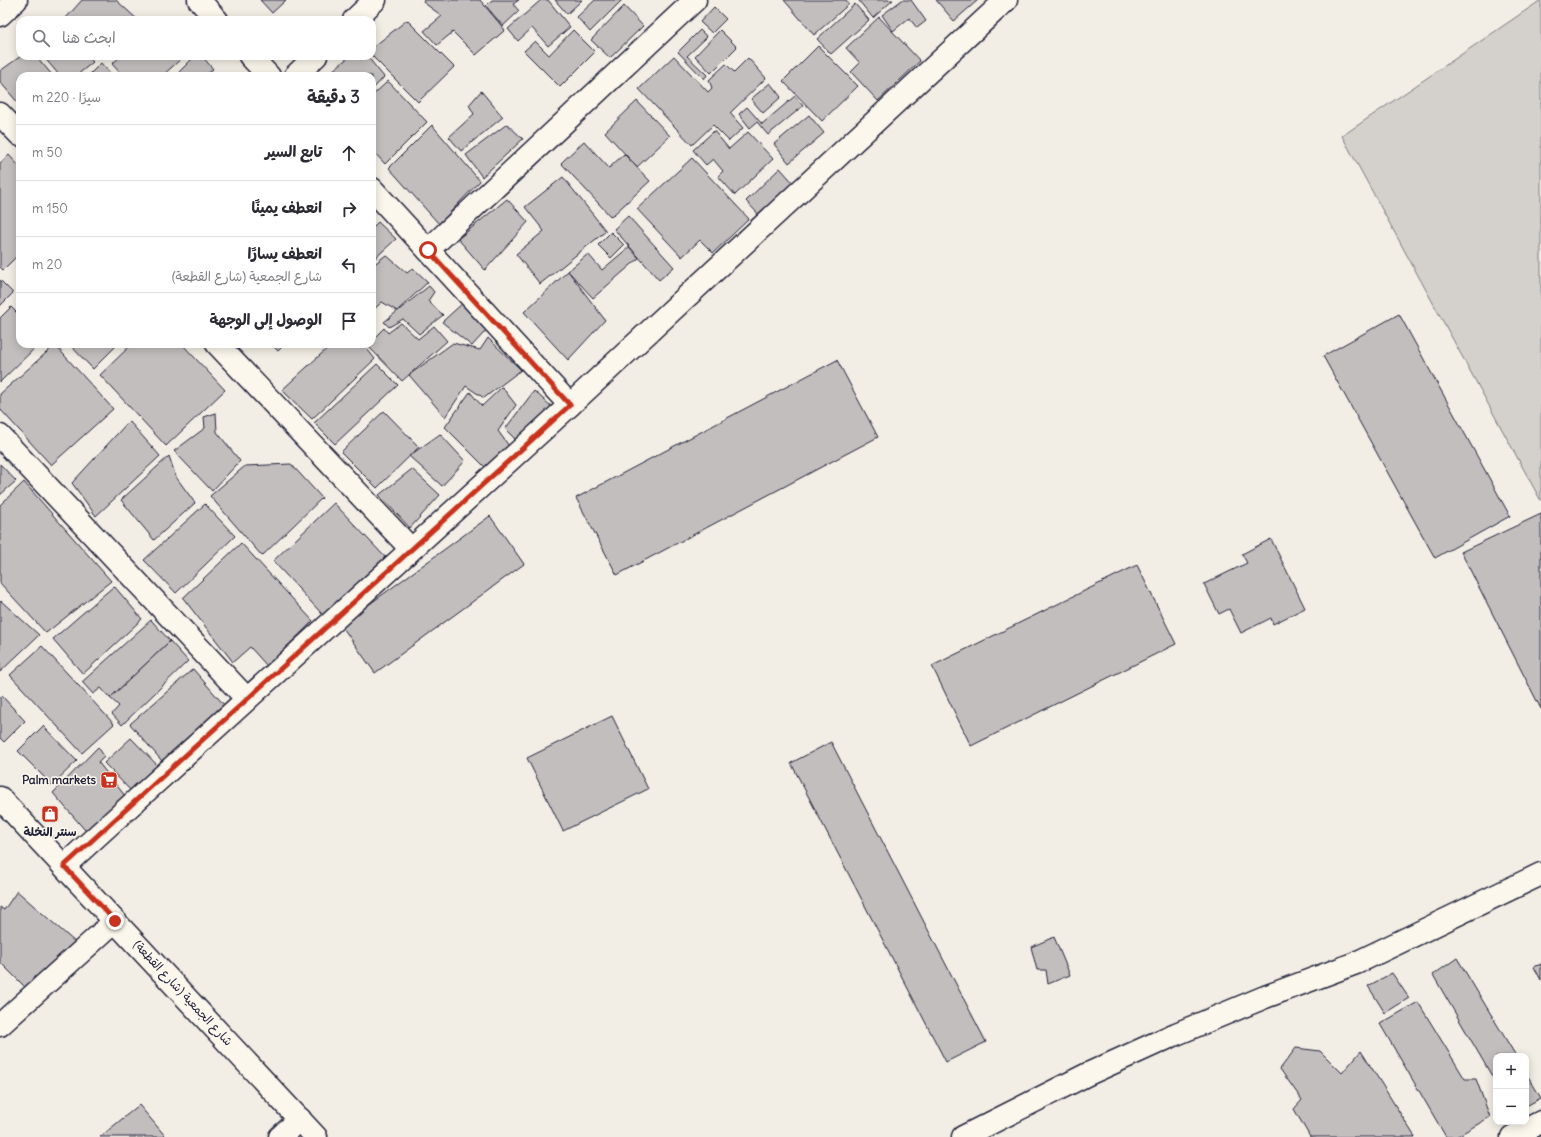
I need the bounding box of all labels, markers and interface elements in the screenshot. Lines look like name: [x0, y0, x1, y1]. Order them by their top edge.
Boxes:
search box: [16, 16, 376, 60]
icon: search: [30, 27, 52, 49]
text: ابحث هنا: [62, 28, 116, 47]
text: 3 دقيقة: [307, 86, 360, 108]
text: سيرًا · 220 m: [32, 89, 101, 106]
text: تابع السير: [265, 142, 322, 161]
icon: ahead: [338, 142, 360, 164]
text: 50 m: [32, 144, 63, 161]
text: انعطف يمينًا: [251, 198, 322, 217]
icon: right: [338, 198, 360, 220]
text: 150 m: [32, 200, 68, 217]
route start: [419, 241, 437, 259]
text: انعطف يسارًا: [248, 244, 322, 263]
icon: left: [338, 254, 360, 276]
text: 20 m: [32, 256, 62, 273]
text: شارع الجمعية (شارع القطعة): [172, 268, 322, 285]
text: الوصول إلى الوجهة: [209, 310, 322, 329]
icon: arrive: [338, 310, 360, 332]
supermarket icon: Palm markets: [99, 770, 119, 790]
place label: Palm markets: [22, 772, 97, 787]
shop icon: سنتر النخلة: [40, 804, 60, 824]
place label: سنتر النخلة: [23, 824, 77, 839]
route end: [106, 912, 124, 930]
street label: شارع الجمعية (شارع القطعة): [129, 937, 236, 1050]
map controls: [1493, 1053, 1529, 1125]
button: +: [1493, 1053, 1529, 1089]
button: −: [1493, 1089, 1529, 1125]

